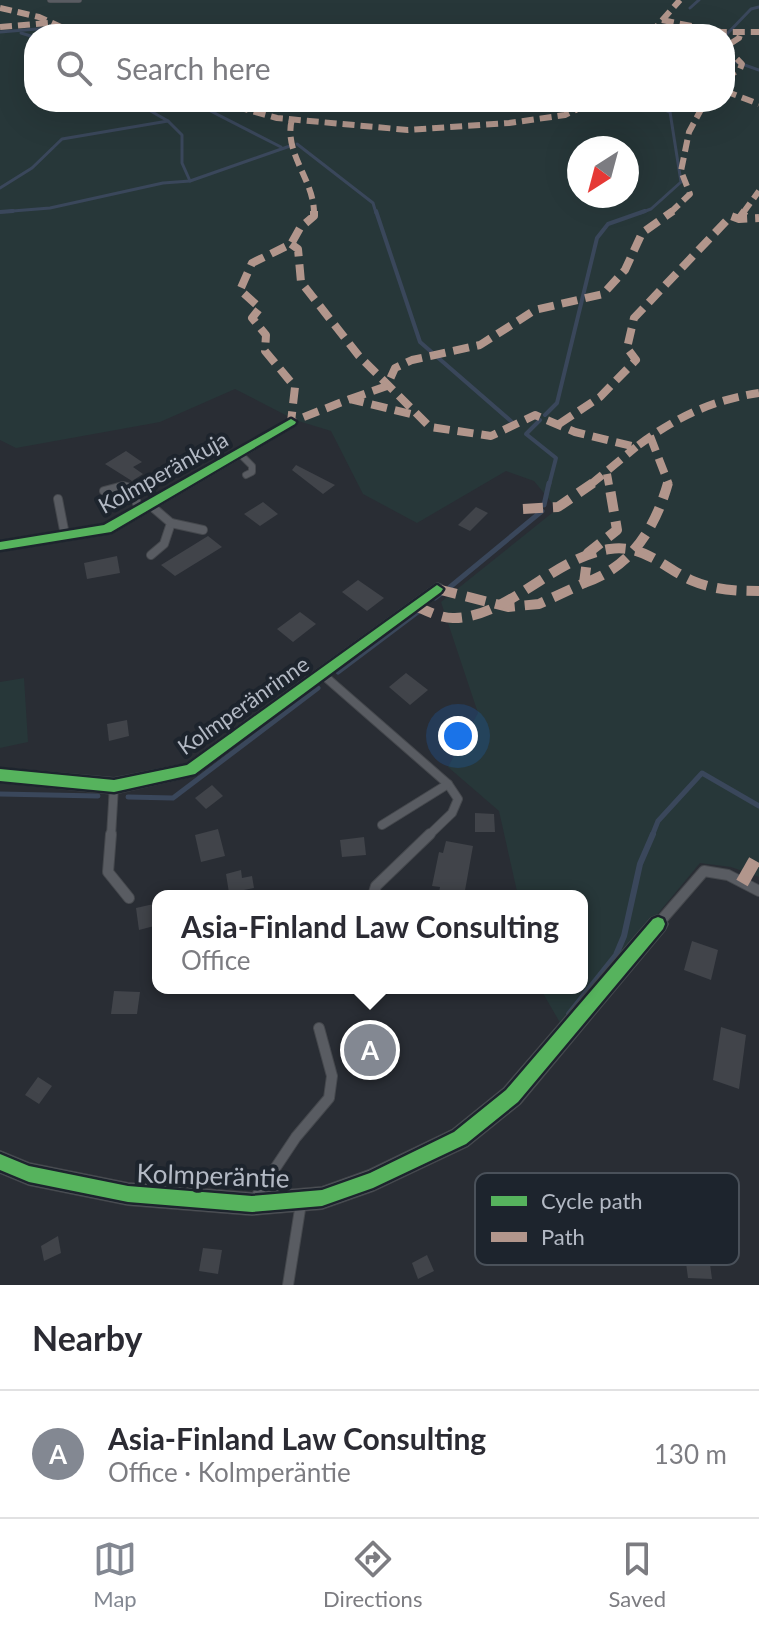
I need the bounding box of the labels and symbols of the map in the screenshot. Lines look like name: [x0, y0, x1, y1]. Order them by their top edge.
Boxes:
north arrow: [567, 136, 639, 208]
street label: Kolmperänkuja: [93, 425, 233, 519]
street label: Kolmperänrinne: [172, 650, 314, 760]
your location: [438, 716, 478, 756]
pin: A: [344, 1020, 396, 1080]
street label: Kolmperäntie: [136, 1156, 290, 1194]
legend: [475, 1173, 739, 1265]
text: Cycle path: [541, 1187, 643, 1214]
text: Path: [541, 1223, 585, 1250]

